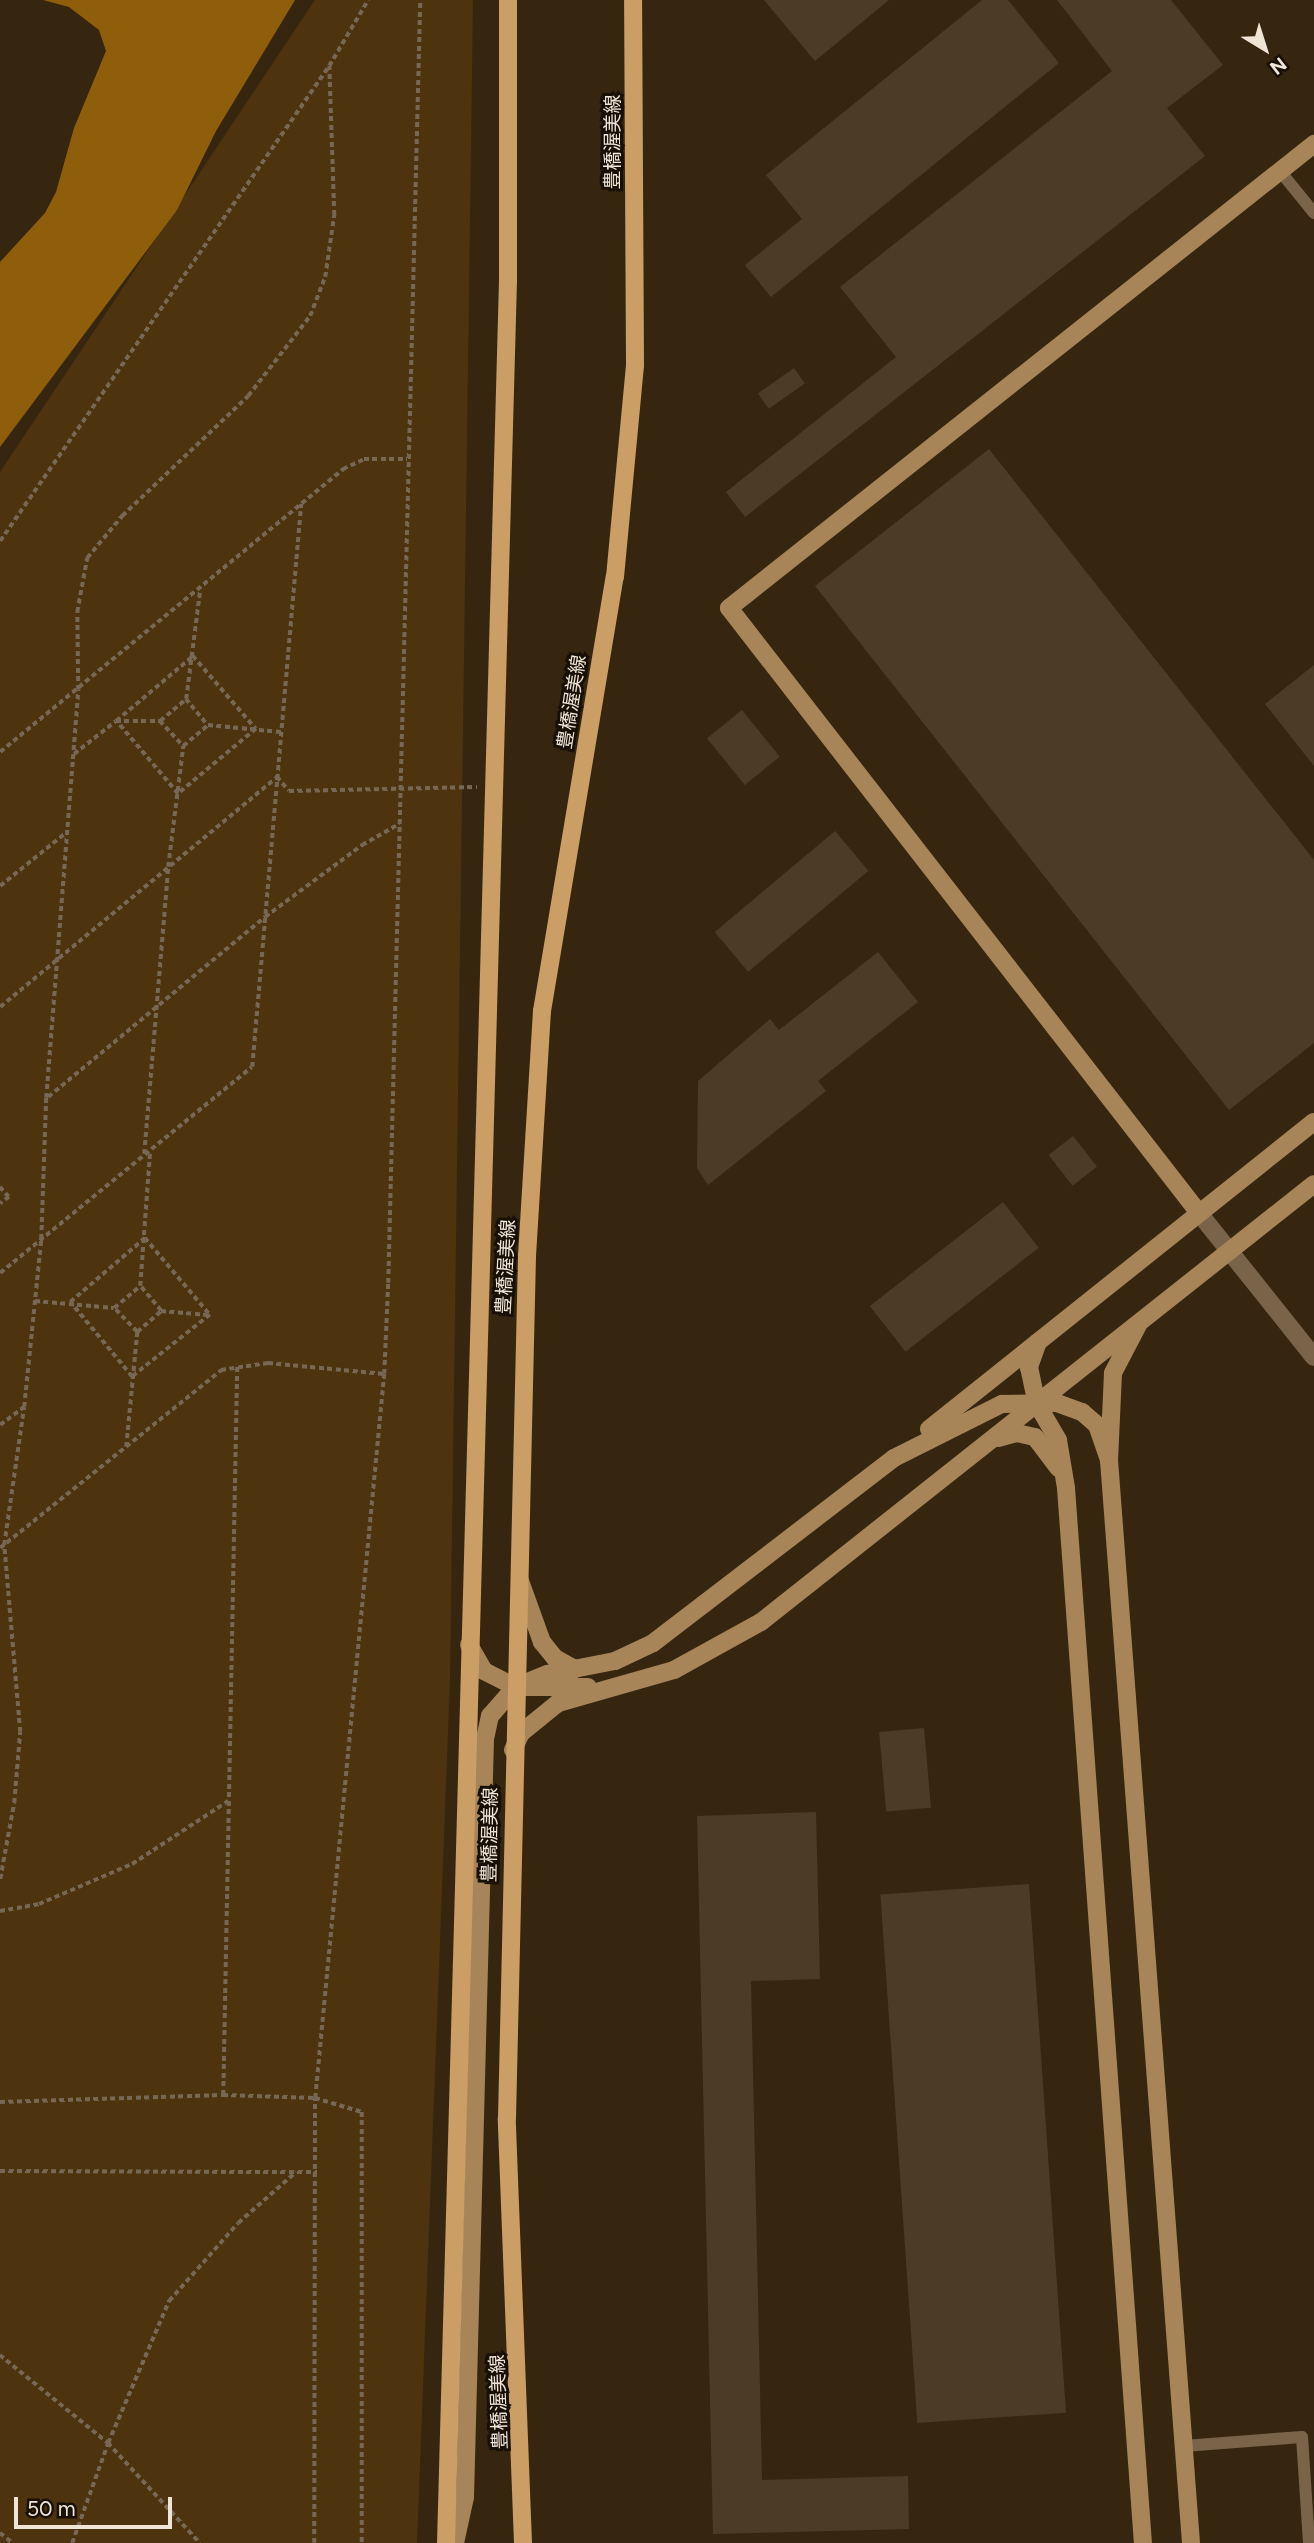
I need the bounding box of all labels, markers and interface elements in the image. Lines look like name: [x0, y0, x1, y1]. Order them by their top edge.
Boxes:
north arrow: [1230, 14, 1300, 84]
text: N: [1265, 52, 1291, 80]
street label: 豊橋渥美線: [602, 95, 624, 189]
street label: 豊橋渥美線: [553, 653, 591, 751]
street label: 豊橋渥美線: [492, 1219, 520, 1315]
street label: 豊橋渥美線: [478, 1787, 502, 1883]
street label: 豊橋渥美線: [486, 2354, 512, 2450]
scale bar: [18, 2484, 175, 2528]
text: 50 m: [27, 2496, 76, 2521]

